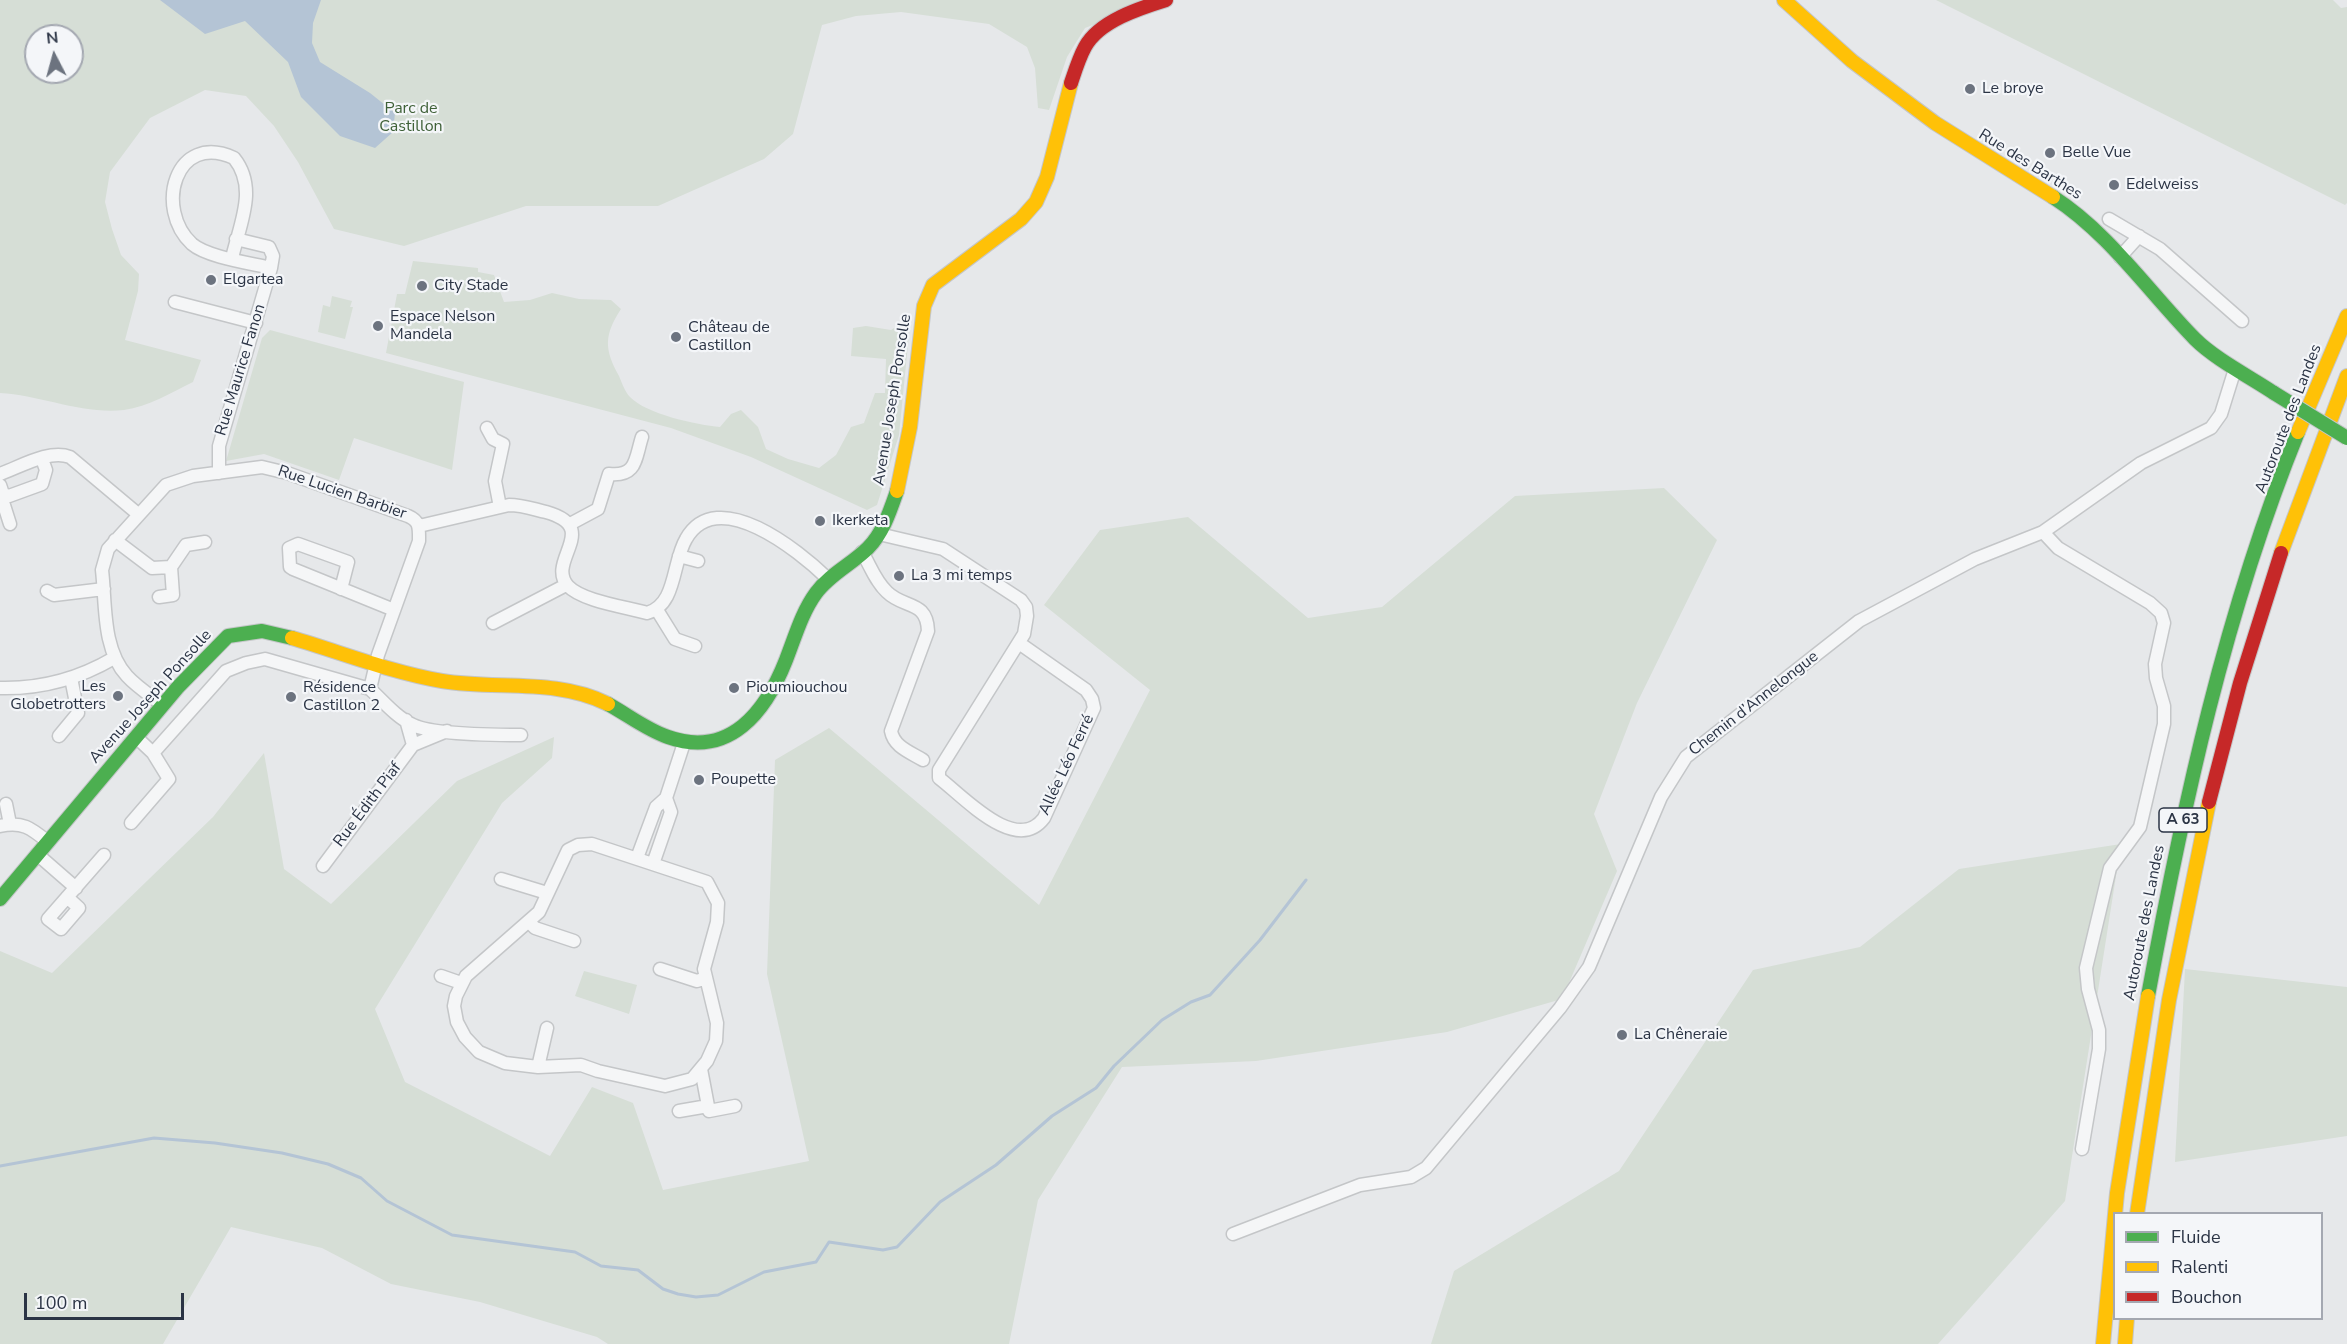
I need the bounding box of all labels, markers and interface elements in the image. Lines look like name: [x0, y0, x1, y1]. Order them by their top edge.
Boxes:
north arrow: [24, 24, 84, 84]
text: N: [45, 27, 59, 50]
place label: Le broye: [1982, 79, 2044, 99]
marker: Le broye: [1963, 82, 1977, 96]
park label: Parc de Castillon: [379, 99, 443, 137]
street label: Rue des Barthes: [1975, 126, 2085, 204]
place label: Belle Vue: [2062, 143, 2131, 163]
marker: Belle Vue: [2043, 146, 2057, 160]
place label: Edelweiss: [2126, 175, 2199, 195]
marker: Edelweiss: [2107, 178, 2121, 192]
place label: Elgartea: [223, 270, 284, 290]
marker: Elgartea: [204, 273, 218, 287]
place label: City Stade: [434, 276, 508, 296]
marker: City Stade: [415, 279, 429, 293]
street label: Rue Maurice Fanon: [212, 302, 270, 438]
place label: Espace Nelson Mandela: [390, 307, 495, 345]
street label: Avenue Joseph Ponsolle: [870, 313, 916, 487]
place label: Château de Castillon: [688, 318, 770, 356]
marker: Espace Nelson Mandela: [371, 319, 385, 333]
marker: Château de Castillon: [669, 330, 683, 344]
street label: Autoroute des Landes: [2252, 342, 2326, 496]
street label: Rue Lucien Barbier: [275, 462, 409, 524]
place label: Ikerketa: [832, 511, 889, 531]
marker: Ikerketa: [813, 514, 827, 528]
place label: La 3 mi temps: [911, 566, 1012, 586]
marker: La 3 mi temps: [892, 569, 906, 583]
street label: Avenue Joseph Ponsolle: [86, 626, 216, 768]
street label: Chemin d’Annelongue: [1685, 648, 1823, 760]
place label: Les Globetrotters: [10, 677, 106, 715]
place label: Résidence Castillon 2: [303, 678, 380, 716]
place label: Pioumiouchou: [746, 678, 847, 698]
marker: Pioumiouchou: [727, 681, 741, 695]
marker: Les Globetrotters: [111, 689, 125, 703]
marker: Résidence Castillon 2: [284, 690, 298, 704]
street label: Allée Léo Ferré: [1035, 711, 1099, 819]
street label: Rue Édith Piaf: [330, 759, 406, 851]
place label: Poupette: [711, 770, 776, 790]
marker: Poupette: [692, 773, 706, 787]
road number: A 63: [2159, 808, 2207, 832]
street label: Autoroute des Landes: [2120, 844, 2170, 1002]
place label: La Chêneraie: [1634, 1025, 1728, 1045]
marker: La Chêneraie: [1615, 1028, 1629, 1042]
legend: [2113, 1212, 2323, 1320]
text: Fluide: [2171, 1225, 2221, 1249]
text: Ralenti: [2171, 1255, 2228, 1279]
scale bar: [27, 1281, 188, 1319]
text: Bouchon: [2171, 1285, 2242, 1309]
text: 100 m: [35, 1291, 87, 1315]

